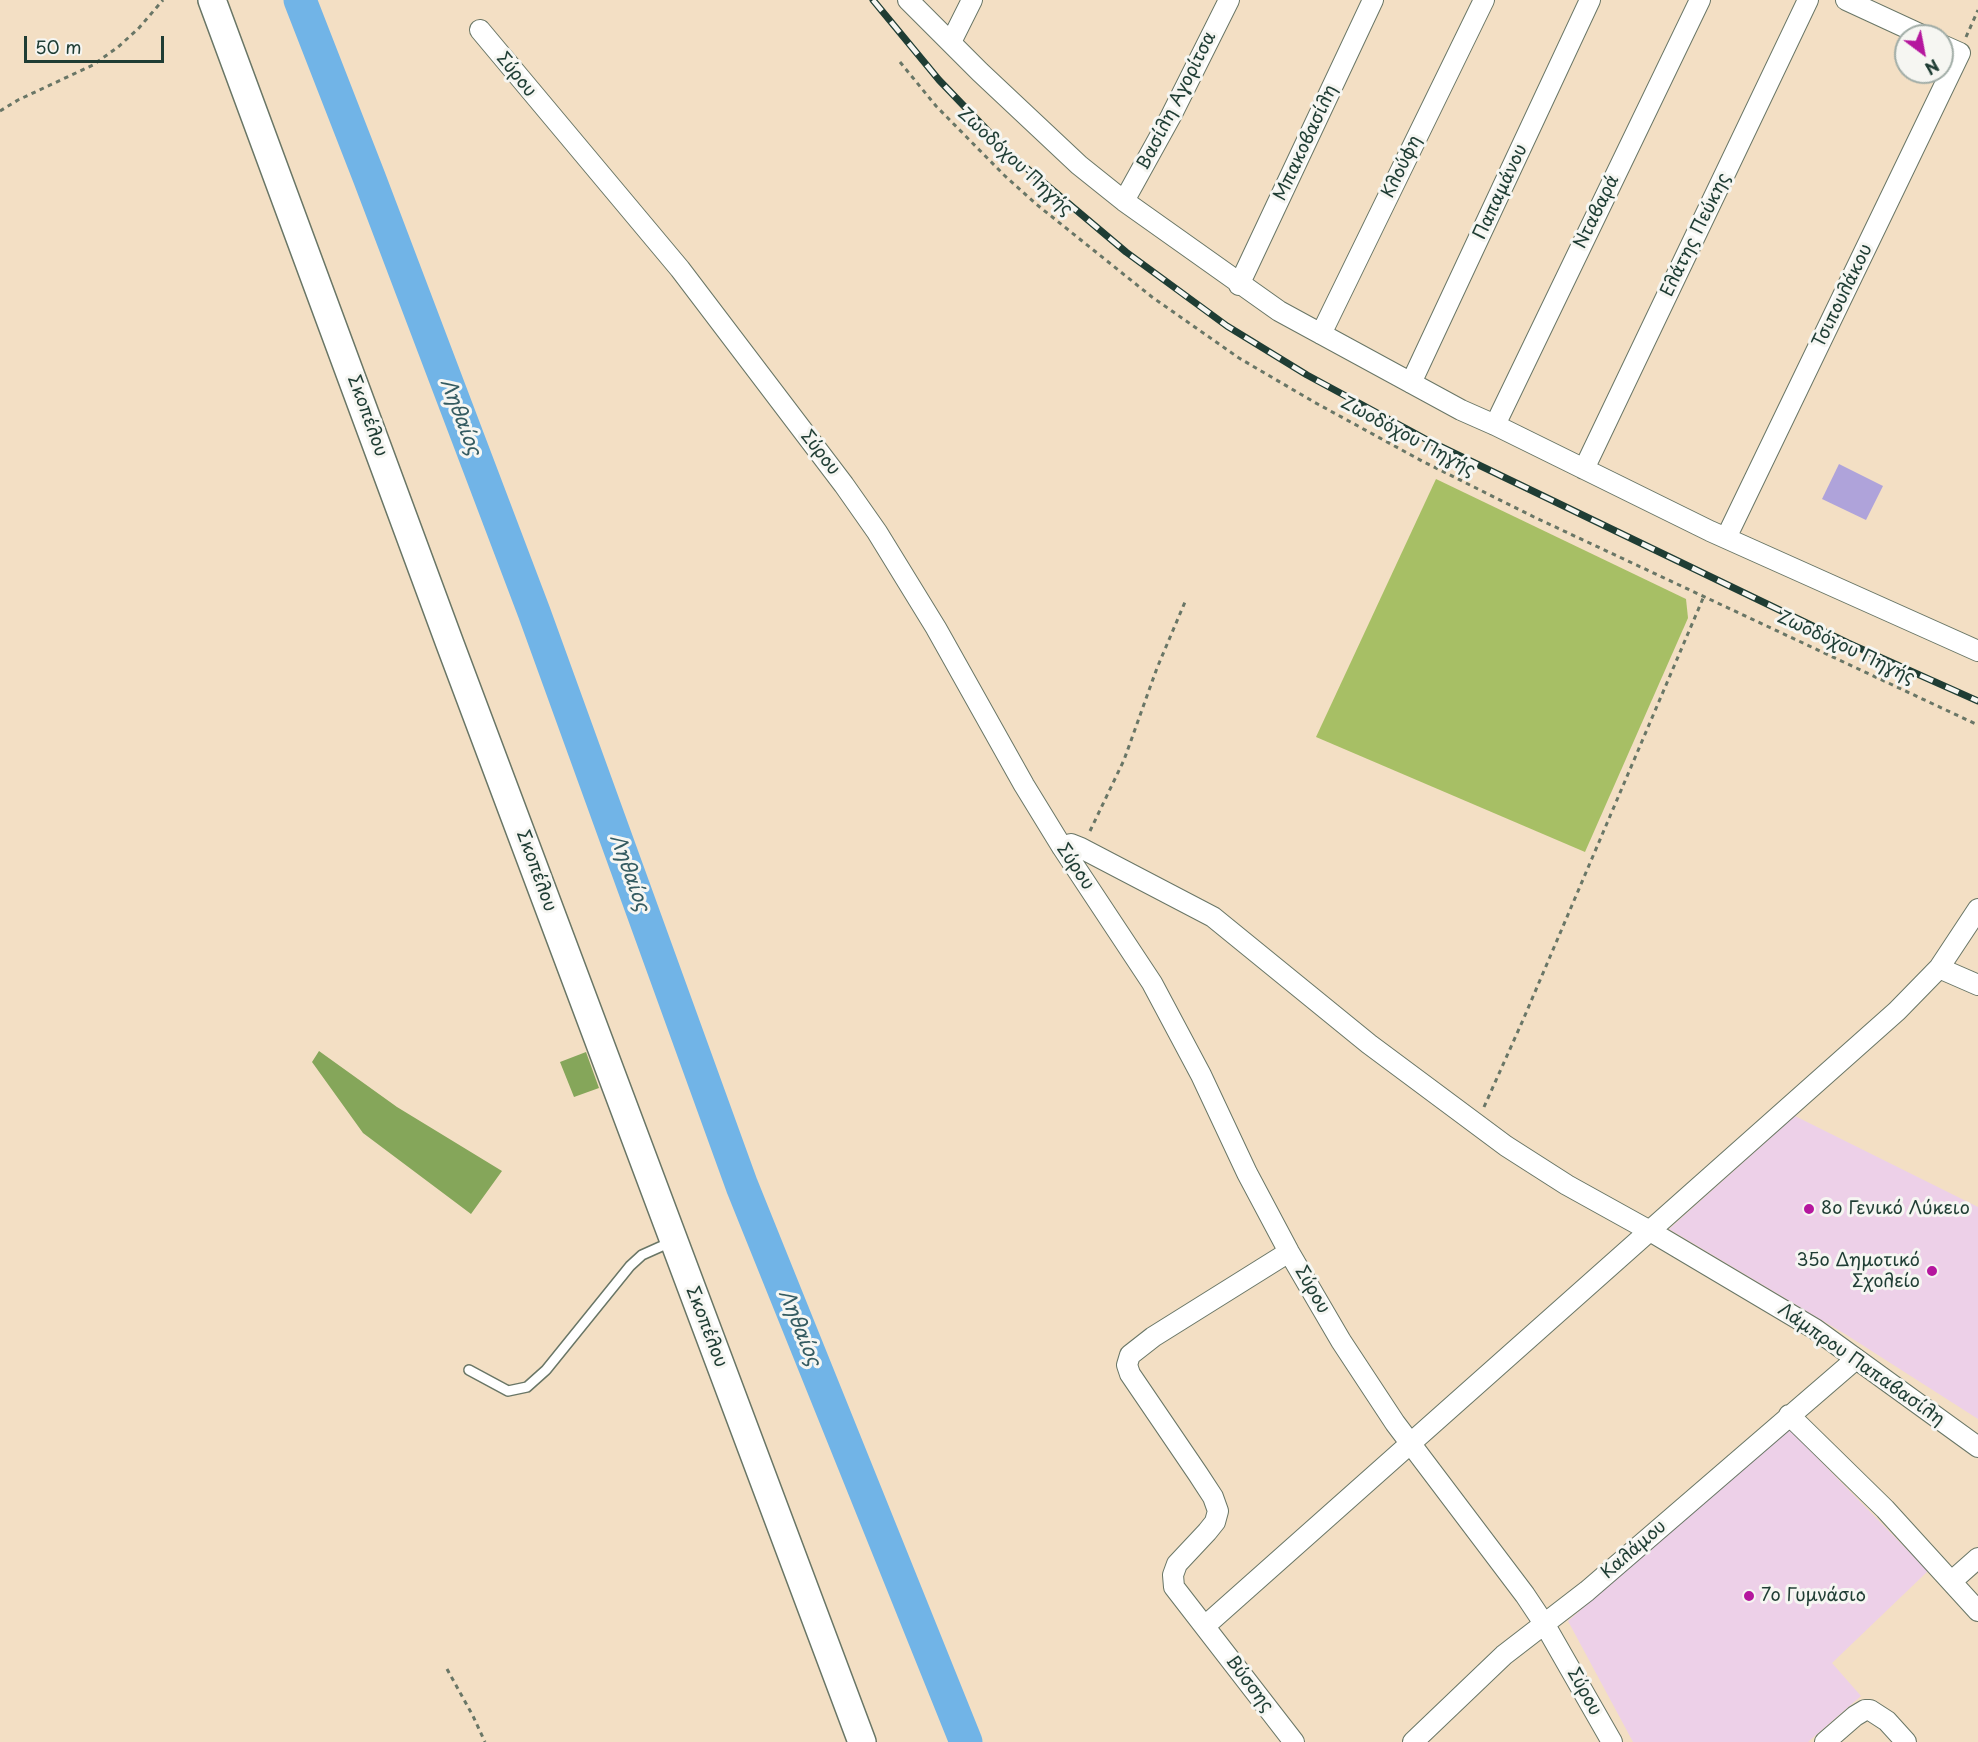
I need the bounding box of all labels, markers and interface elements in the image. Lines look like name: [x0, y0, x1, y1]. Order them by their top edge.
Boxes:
scale bar: [27, 24, 166, 62]
north arrow: [1894, 24, 1954, 84]
street label: Βασίλη Αγορίτσα: [1133, 28, 1221, 174]
text: 50 m: [35, 33, 82, 60]
street label: Σύρου: [492, 48, 540, 102]
text: N: [1921, 54, 1944, 81]
street label: Μπακοβασίλη: [1270, 82, 1342, 204]
street label: Ζωοδόχου Πηγής: [953, 103, 1077, 221]
street label: Κλούφη: [1378, 132, 1426, 202]
street label: Παπαμάνου: [1470, 141, 1532, 243]
street label: Ελάτης Πεύκης: [1657, 170, 1735, 300]
street label: Νταβαρά: [1570, 172, 1624, 252]
street label: Τσιπουλάκου: [1809, 241, 1877, 351]
street label: Σκοπέλου: [342, 372, 392, 460]
water label: Ληθαίος: [434, 375, 486, 459]
street label: Ζωοδόχου Πηγής: [1337, 392, 1479, 482]
street label: Σύρου: [796, 426, 844, 480]
street label: Ζωοδόχου Πηγής: [1774, 607, 1918, 689]
street label: Σκοπέλου: [511, 827, 561, 915]
water label: Ληθαίος: [604, 831, 654, 915]
street label: Σύρου: [1052, 840, 1098, 894]
place label: 8ο Γενικό Λύκειο: [1821, 1198, 1970, 1220]
marker: 8ο Γενικό Λύκειο: [1802, 1202, 1816, 1216]
place label: 35ο Δημοτικό Σχολείο: [1796, 1250, 1920, 1292]
street label: Σύρου: [1290, 1262, 1334, 1318]
marker: 35ο Δημοτικό Σχολείο: [1925, 1264, 1939, 1278]
street label: Σκοπέλου: [681, 1284, 731, 1370]
water label: Ληθαίος: [773, 1286, 825, 1370]
street label: Λάμπρου Παπαβασίλη: [1774, 1299, 1948, 1431]
street label: Καλάμου: [1597, 1516, 1671, 1584]
place label: 7ο Γυμνάσιο: [1761, 1585, 1866, 1607]
marker: 7ο Γυμνάσιο: [1742, 1589, 1756, 1603]
street label: Βύσσης: [1221, 1651, 1277, 1717]
street label: Σύρου: [1562, 1664, 1606, 1720]

